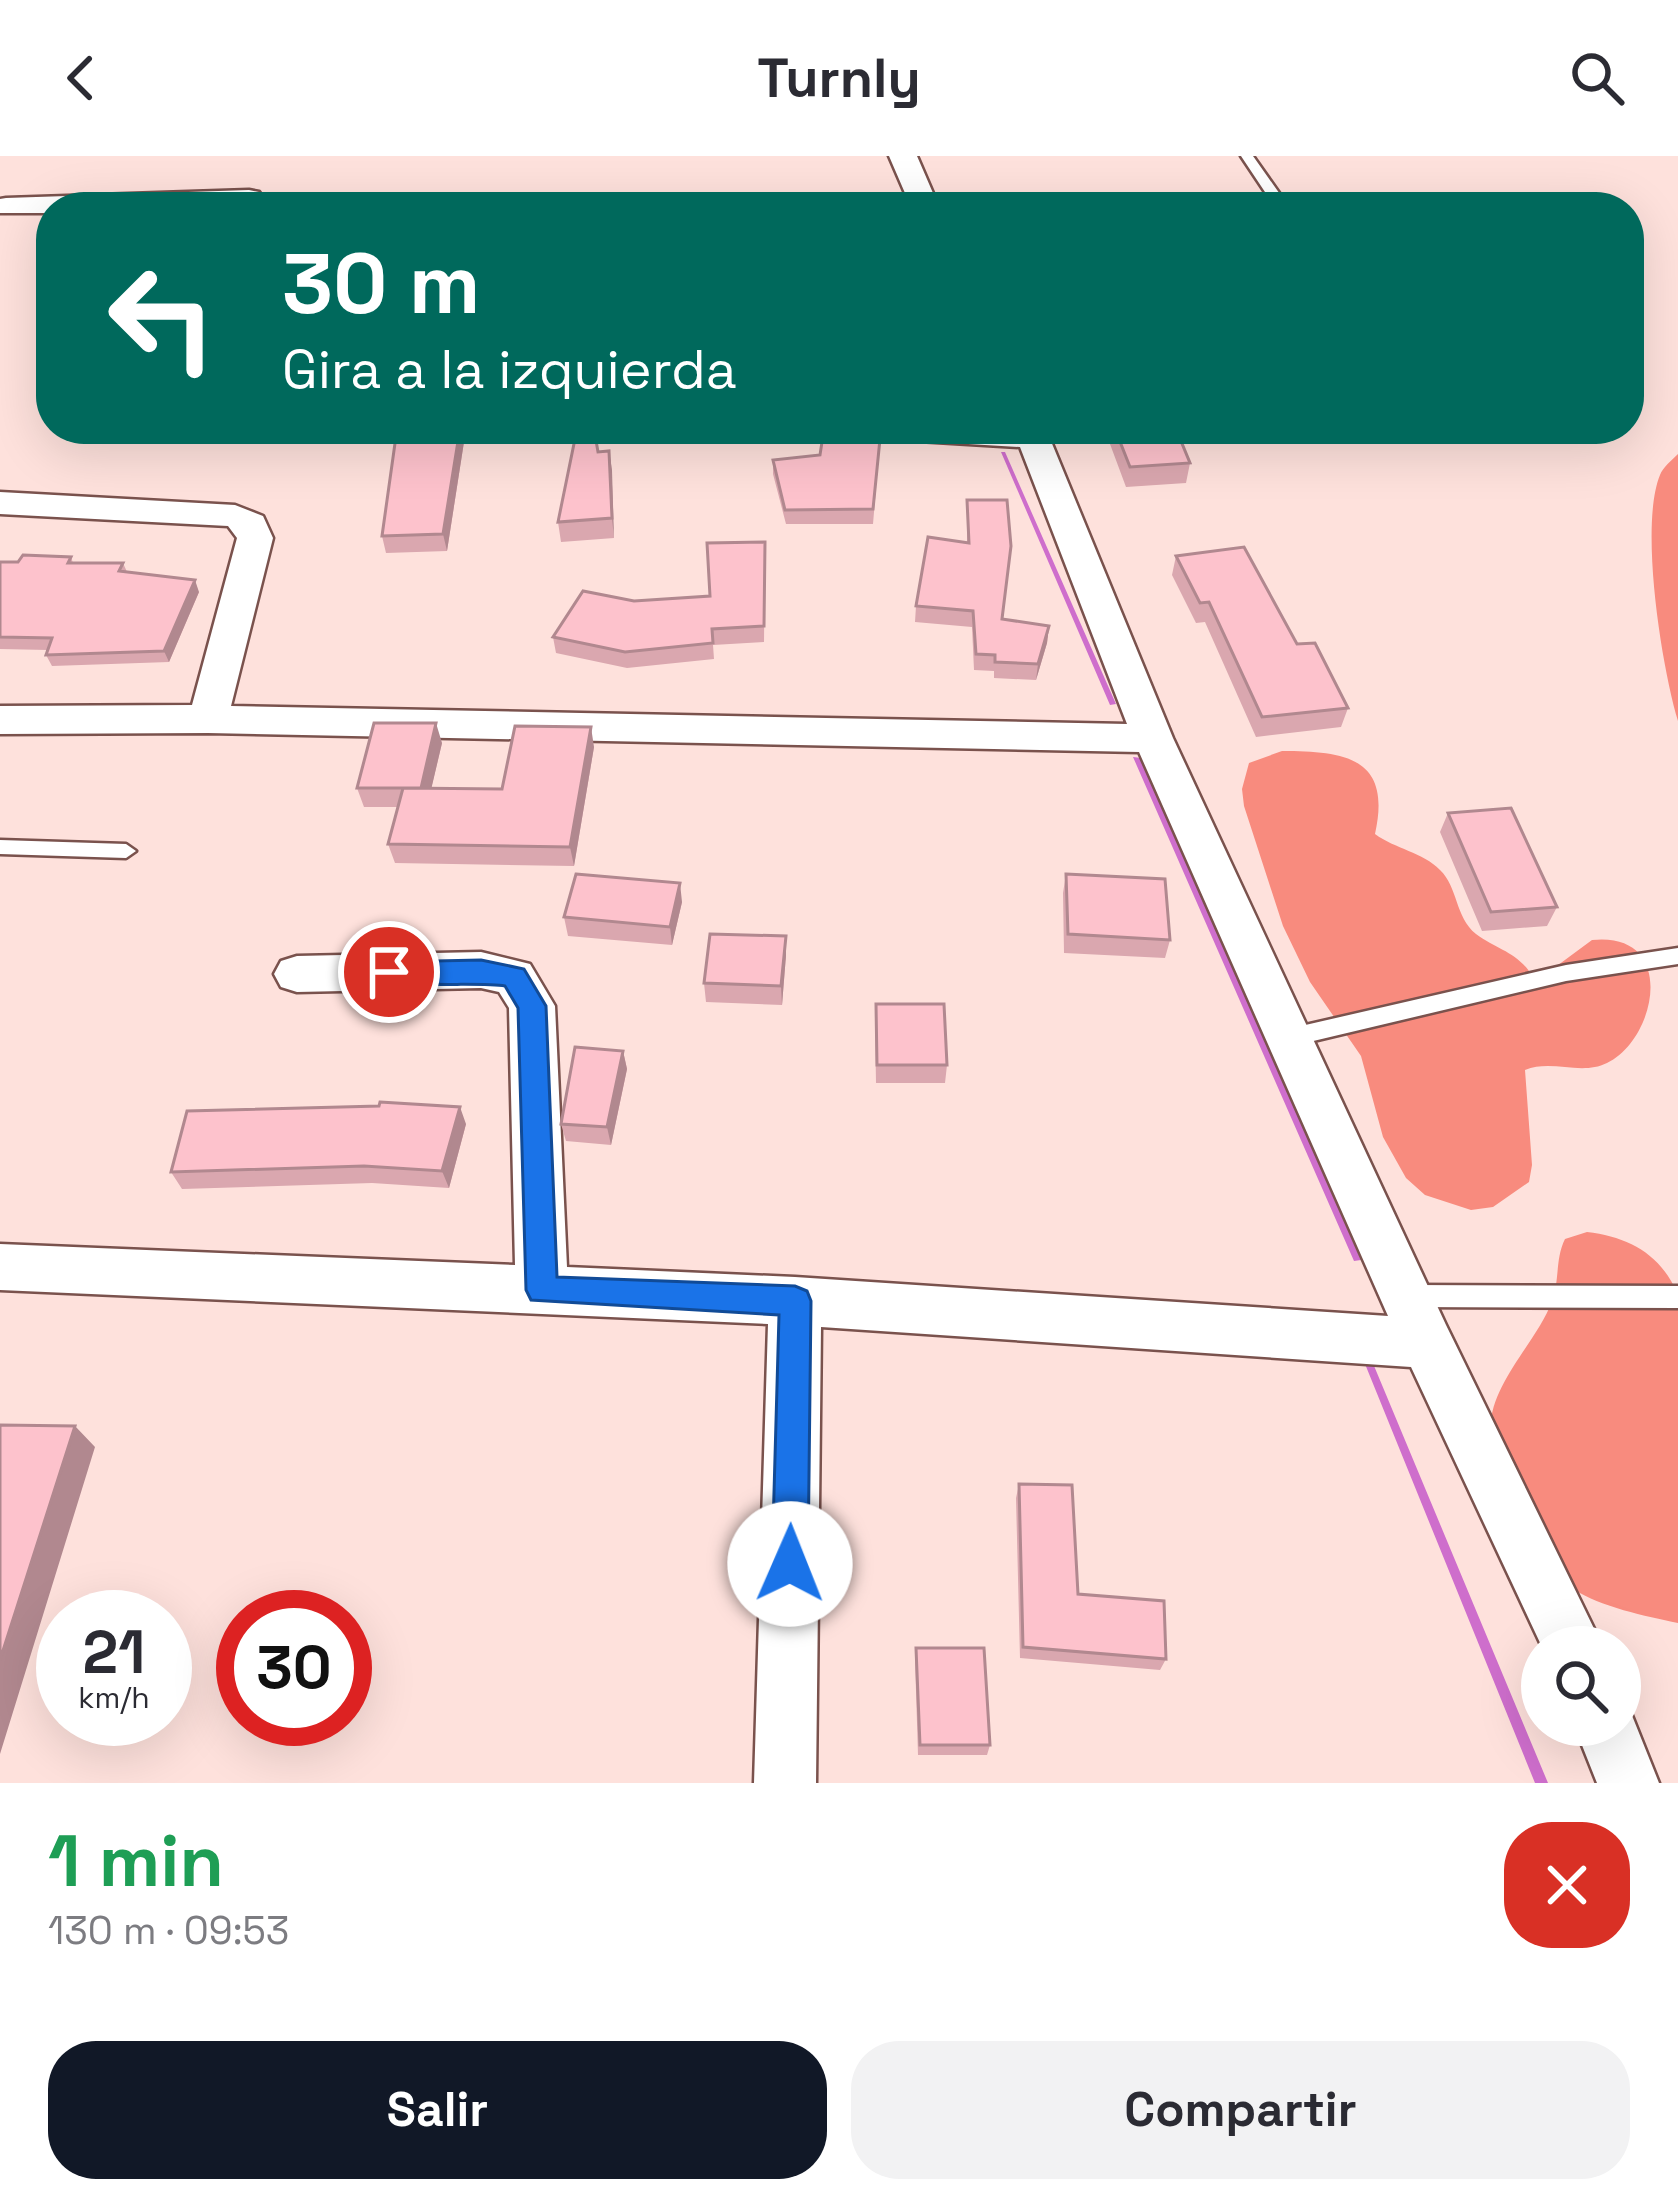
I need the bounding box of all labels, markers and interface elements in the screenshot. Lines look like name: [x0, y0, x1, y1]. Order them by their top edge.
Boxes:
text: Turnly: [757, 44, 921, 113]
icon: back: [48, 45, 114, 111]
icon: search: [1564, 45, 1630, 111]
text: 30 m: [282, 230, 481, 338]
icon: left: [84, 240, 240, 396]
text: Gira a la izquierda: [282, 335, 737, 404]
pin: [338, 921, 440, 1023]
icon: arrive: [356, 939, 422, 1005]
position arrow: [727, 1501, 853, 1627]
speed limit sign: 30: [216, 1590, 372, 1746]
text: 21: [83, 1614, 145, 1691]
map controls: [1521, 1626, 1641, 1746]
button: search: [1521, 1626, 1641, 1746]
text: km/h: [78, 1678, 150, 1717]
text: 1 min: [48, 1815, 224, 1907]
button: close: [1504, 1822, 1630, 1948]
text: 130 m · 09:53: [48, 1906, 289, 1955]
button: Salir: [48, 2041, 827, 2179]
button: Compartir: [851, 2041, 1630, 2179]

